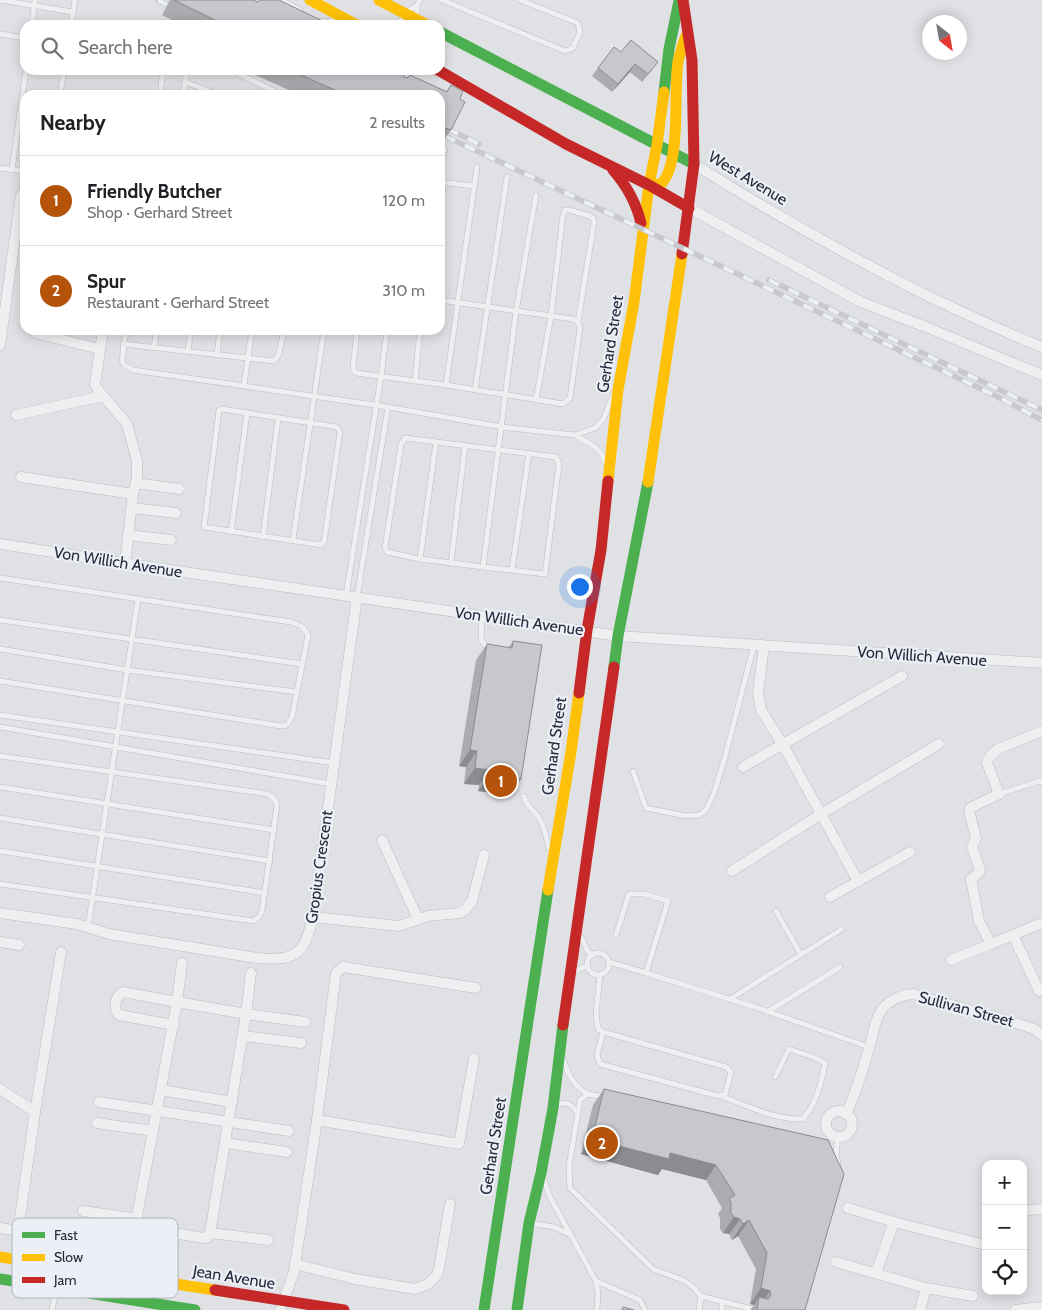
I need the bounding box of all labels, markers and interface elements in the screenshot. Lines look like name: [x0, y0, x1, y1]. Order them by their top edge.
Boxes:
north arrow: [922, 15, 967, 60]
search box: [20, 20, 445, 75]
icon: search: [38, 34, 66, 62]
text: Search here: [78, 36, 172, 59]
text: Nearby: [40, 110, 106, 135]
text: 2 results: [369, 113, 425, 132]
street label: West Avenue: [705, 147, 791, 209]
text: Friendly Butcher: [87, 180, 222, 203]
text: 1: [53, 191, 59, 210]
text: 120 m: [383, 191, 425, 210]
text: Shop · Gerhard Street: [87, 203, 232, 222]
text: Spur: [87, 270, 126, 293]
text: 2: [52, 281, 60, 300]
text: 310 m: [382, 281, 425, 300]
text: Restaurant · Gerhard Street: [87, 293, 269, 312]
street label: Gerhard Street: [593, 293, 627, 394]
street label: Von Willich Avenue: [52, 542, 184, 582]
your location: [567, 574, 593, 600]
street label: Von Willich Avenue: [453, 603, 585, 639]
street label: Von Willich Avenue: [857, 642, 987, 670]
street label: Gerhard Street: [538, 695, 570, 796]
pin: 1: [485, 762, 517, 800]
street label: Gropius Crescent: [302, 809, 336, 925]
street label: Sullivan Street: [916, 987, 1016, 1031]
street label: Gerhard Street: [476, 1095, 510, 1196]
pin: 2: [586, 1124, 618, 1162]
map controls: [982, 1160, 1027, 1295]
button: +: [982, 1160, 1027, 1205]
button: −: [982, 1205, 1027, 1250]
legend: [12, 1218, 178, 1298]
text: Fast: [54, 1226, 78, 1244]
text: Slow: [54, 1248, 83, 1266]
button: locate: [982, 1250, 1027, 1295]
street label: Jean Avenue: [191, 1261, 276, 1293]
text: Jam: [53, 1271, 76, 1289]

